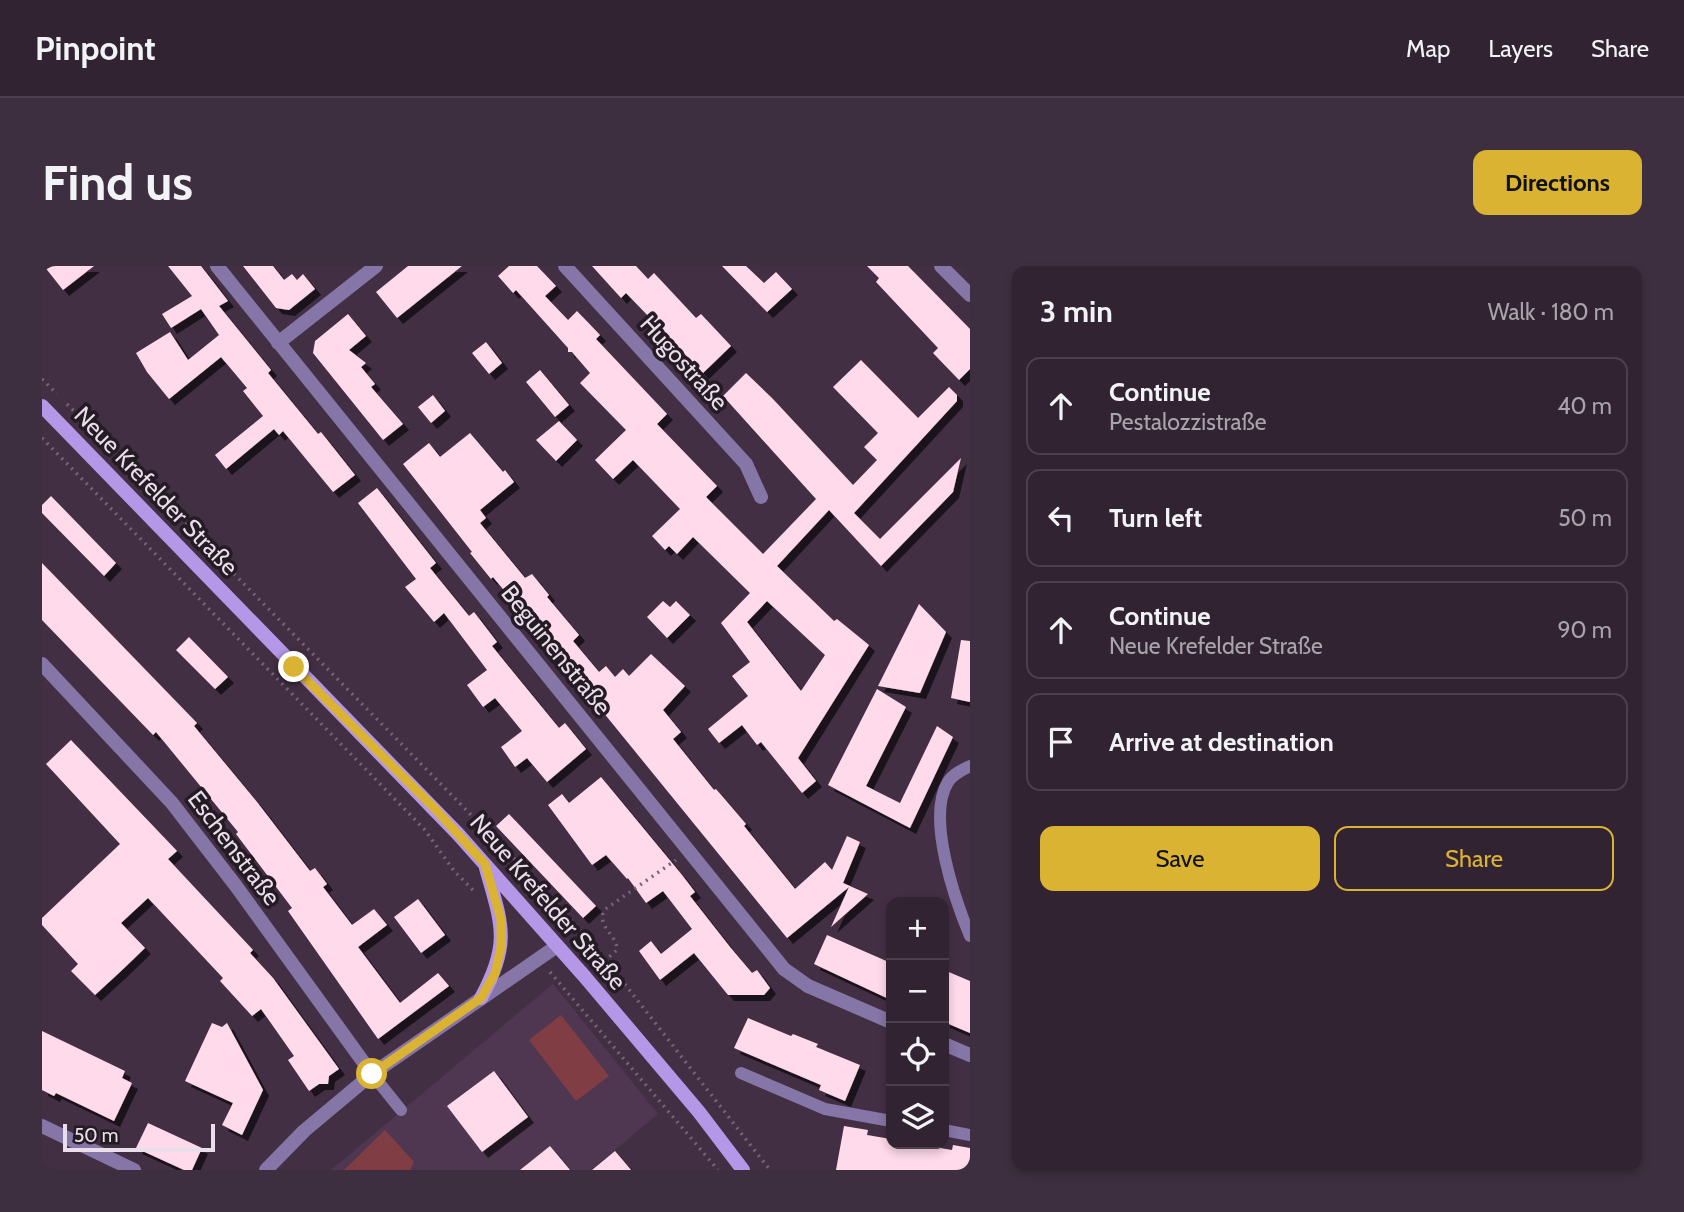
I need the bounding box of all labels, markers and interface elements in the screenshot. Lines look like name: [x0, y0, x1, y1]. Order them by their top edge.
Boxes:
text: Pinpoint: [35, 28, 156, 68]
text: Map: [1406, 34, 1450, 63]
text: Layers: [1488, 34, 1553, 63]
text: Share: [1591, 34, 1649, 63]
button: Directions: [1473, 150, 1642, 215]
text: Find us: [42, 153, 193, 212]
text: 3 min: [1040, 293, 1113, 330]
text: Walk · 180 m: [1488, 298, 1614, 326]
street label: Hugostraße: [634, 309, 734, 416]
text: Continue: [1109, 376, 1211, 408]
icon: ahead: [1042, 387, 1080, 425]
text: 40 m: [1557, 392, 1612, 420]
street label: Neue Krefelder Straße: [68, 400, 244, 581]
text: Pestalozzistraße: [1109, 408, 1267, 436]
icon: left: [1042, 499, 1080, 537]
text: Turn left: [1109, 502, 1202, 534]
text: 50 m: [1558, 504, 1612, 532]
street label: Beguinenstraße: [495, 579, 617, 720]
text: Continue: [1109, 600, 1211, 632]
icon: ahead: [1042, 611, 1080, 649]
text: 90 m: [1558, 616, 1612, 644]
text: Neue Krefelder Straße: [1109, 632, 1323, 660]
route end: [278, 651, 309, 682]
icon: arrive: [1042, 723, 1080, 761]
text: Arrive at destination: [1109, 726, 1334, 758]
street label: Eschenstraße: [182, 785, 287, 911]
street label: Neue Krefelder Straße: [464, 808, 633, 995]
button: Save: [1040, 826, 1320, 891]
button: Share: [1334, 826, 1614, 891]
map controls: [886, 897, 949, 1149]
button: +: [886, 897, 949, 960]
button: −: [886, 960, 949, 1023]
button: locate: [886, 1023, 949, 1086]
route start: [356, 1058, 387, 1089]
button: layers: [886, 1086, 949, 1149]
scale bar: [63, 1121, 215, 1153]
text: 50 m: [74, 1124, 118, 1147]

